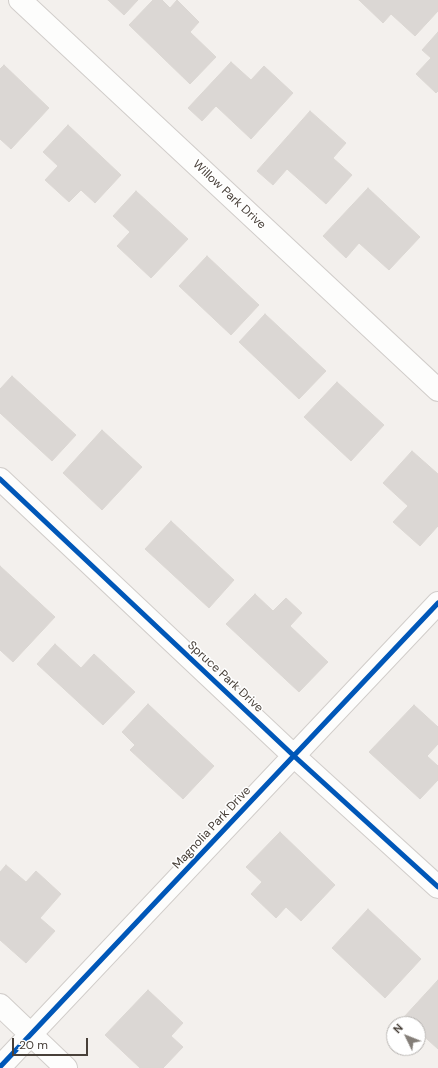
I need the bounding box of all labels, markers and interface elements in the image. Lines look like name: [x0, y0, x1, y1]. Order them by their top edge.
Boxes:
street label: Willow Park Drive: [190, 158, 268, 232]
street label: Spruce Park Drive: [184, 638, 266, 716]
street label: Magnolia Park Drive: [170, 784, 254, 872]
north arrow: [386, 1016, 426, 1056]
text: N: [390, 1021, 406, 1036]
scale bar: [14, 1030, 90, 1056]
text: 20 m: [19, 1037, 48, 1053]

